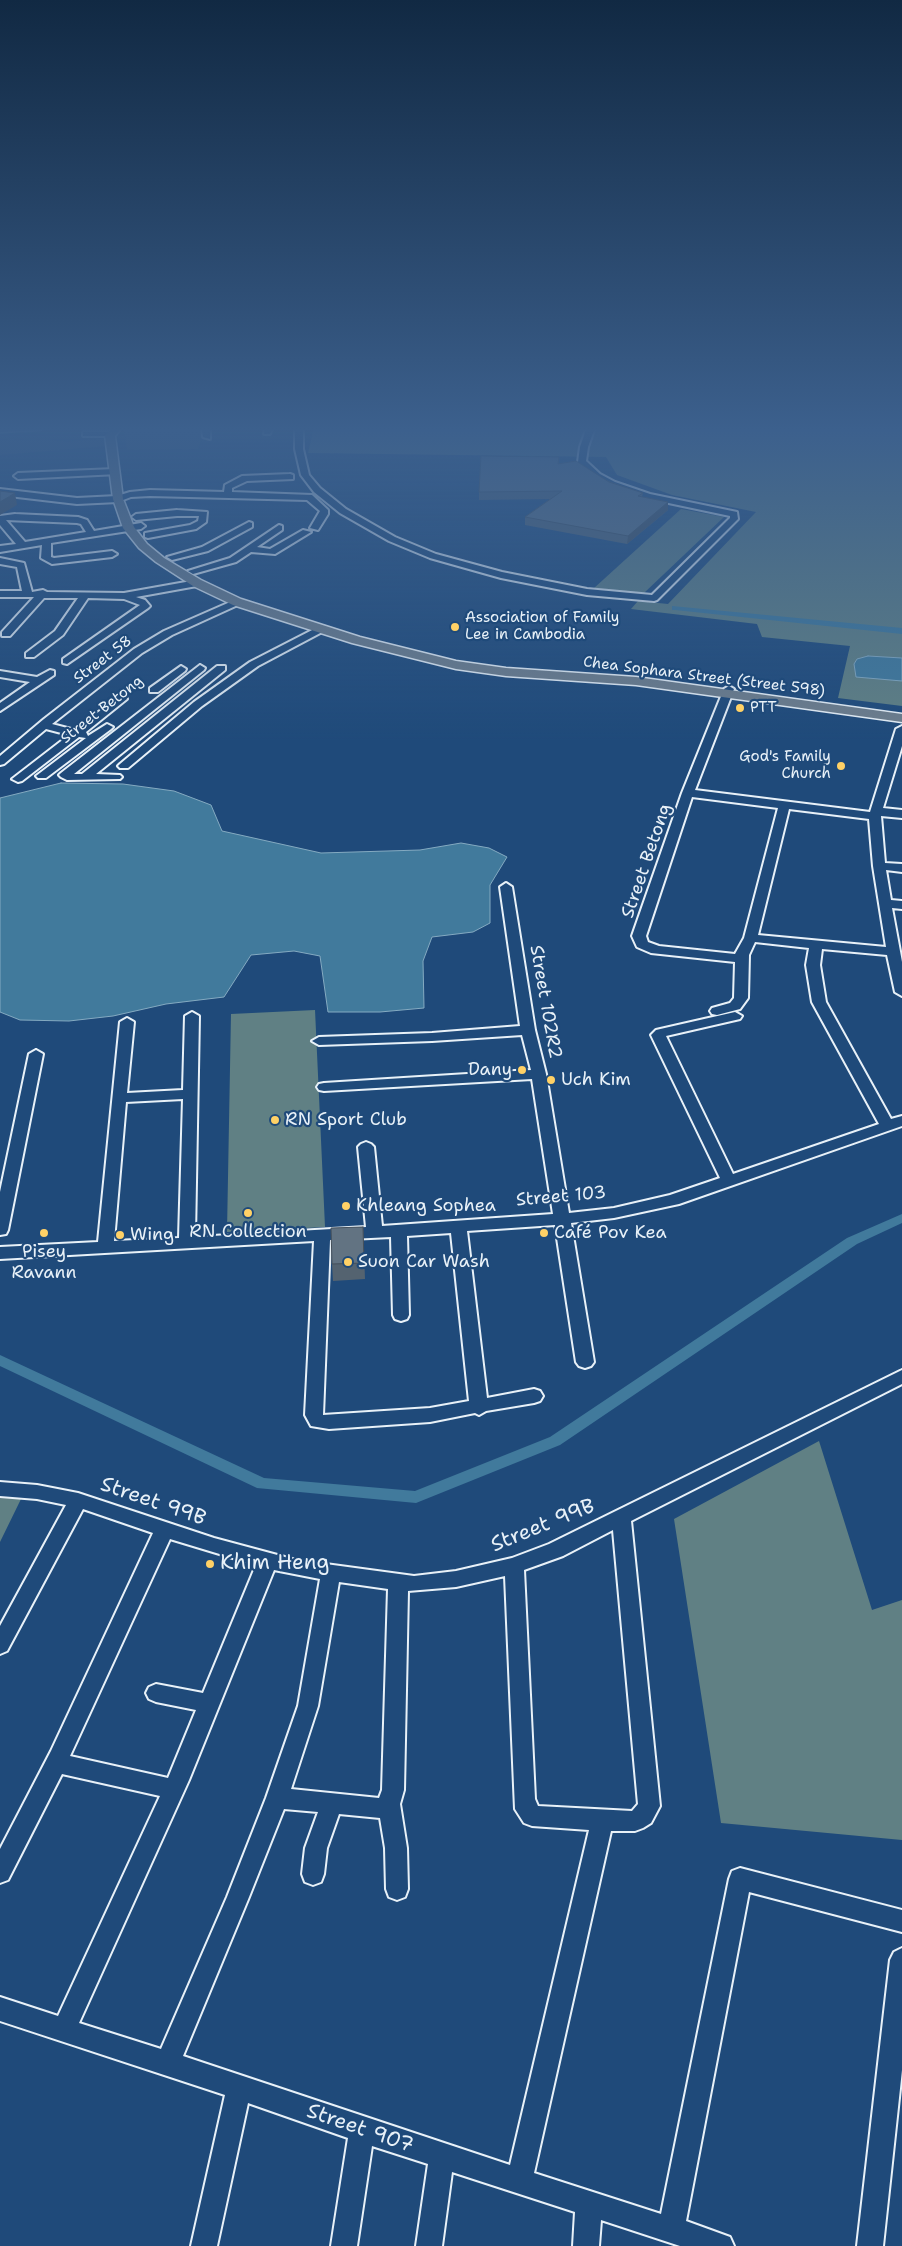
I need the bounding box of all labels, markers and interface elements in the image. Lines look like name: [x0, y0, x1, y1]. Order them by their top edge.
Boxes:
place label: Association of Family Lee in Cambodia: [465, 609, 619, 644]
marker: Association of Family Lee in Cambodia: [449, 621, 461, 633]
street label: Street 58: [70, 632, 136, 688]
street label: Chea Sophara Street (Street 598): [582, 653, 826, 701]
street label: Street Betong: [57, 672, 147, 748]
place label: PTT: [750, 699, 777, 717]
marker: PTT: [734, 702, 746, 714]
place label: God's Family Church: [739, 748, 831, 783]
marker: God's Family Church: [835, 760, 847, 772]
street label: Street Betong: [617, 801, 677, 921]
street label: Street 102R2: [524, 944, 566, 1060]
place label: Dany: [468, 1059, 512, 1081]
marker: Dany: [516, 1064, 528, 1076]
place label: Uch Kim: [561, 1069, 631, 1091]
marker: Uch Kim: [545, 1074, 557, 1086]
place label: RN Sport Club: [285, 1109, 407, 1131]
marker: RN Sport Club: [269, 1114, 281, 1126]
street label: Street 103: [515, 1182, 607, 1212]
place label: Khleang Sophea: [356, 1195, 496, 1217]
marker: Khleang Sophea: [340, 1200, 352, 1212]
marker: RN Collection: [242, 1207, 254, 1219]
place label: RN Collection: [189, 1221, 307, 1243]
place label: Café Pov Kea: [554, 1222, 667, 1244]
place label: Wing: [130, 1224, 174, 1246]
marker: Pisey Ravann: [38, 1227, 50, 1239]
marker: Café Pov Kea: [538, 1227, 550, 1239]
marker: Wing: [114, 1229, 126, 1241]
place label: Pisey Ravann: [11, 1241, 77, 1284]
place label: Suon Car Wash: [358, 1251, 490, 1273]
marker: Suon Car Wash: [342, 1256, 354, 1268]
street label: Street 99B: [97, 1472, 209, 1532]
street label: Street 99B: [487, 1494, 599, 1558]
place label: Khim Heng: [220, 1551, 329, 1577]
marker: Khim Heng: [204, 1558, 216, 1570]
street label: Street 907: [303, 2099, 417, 2159]

